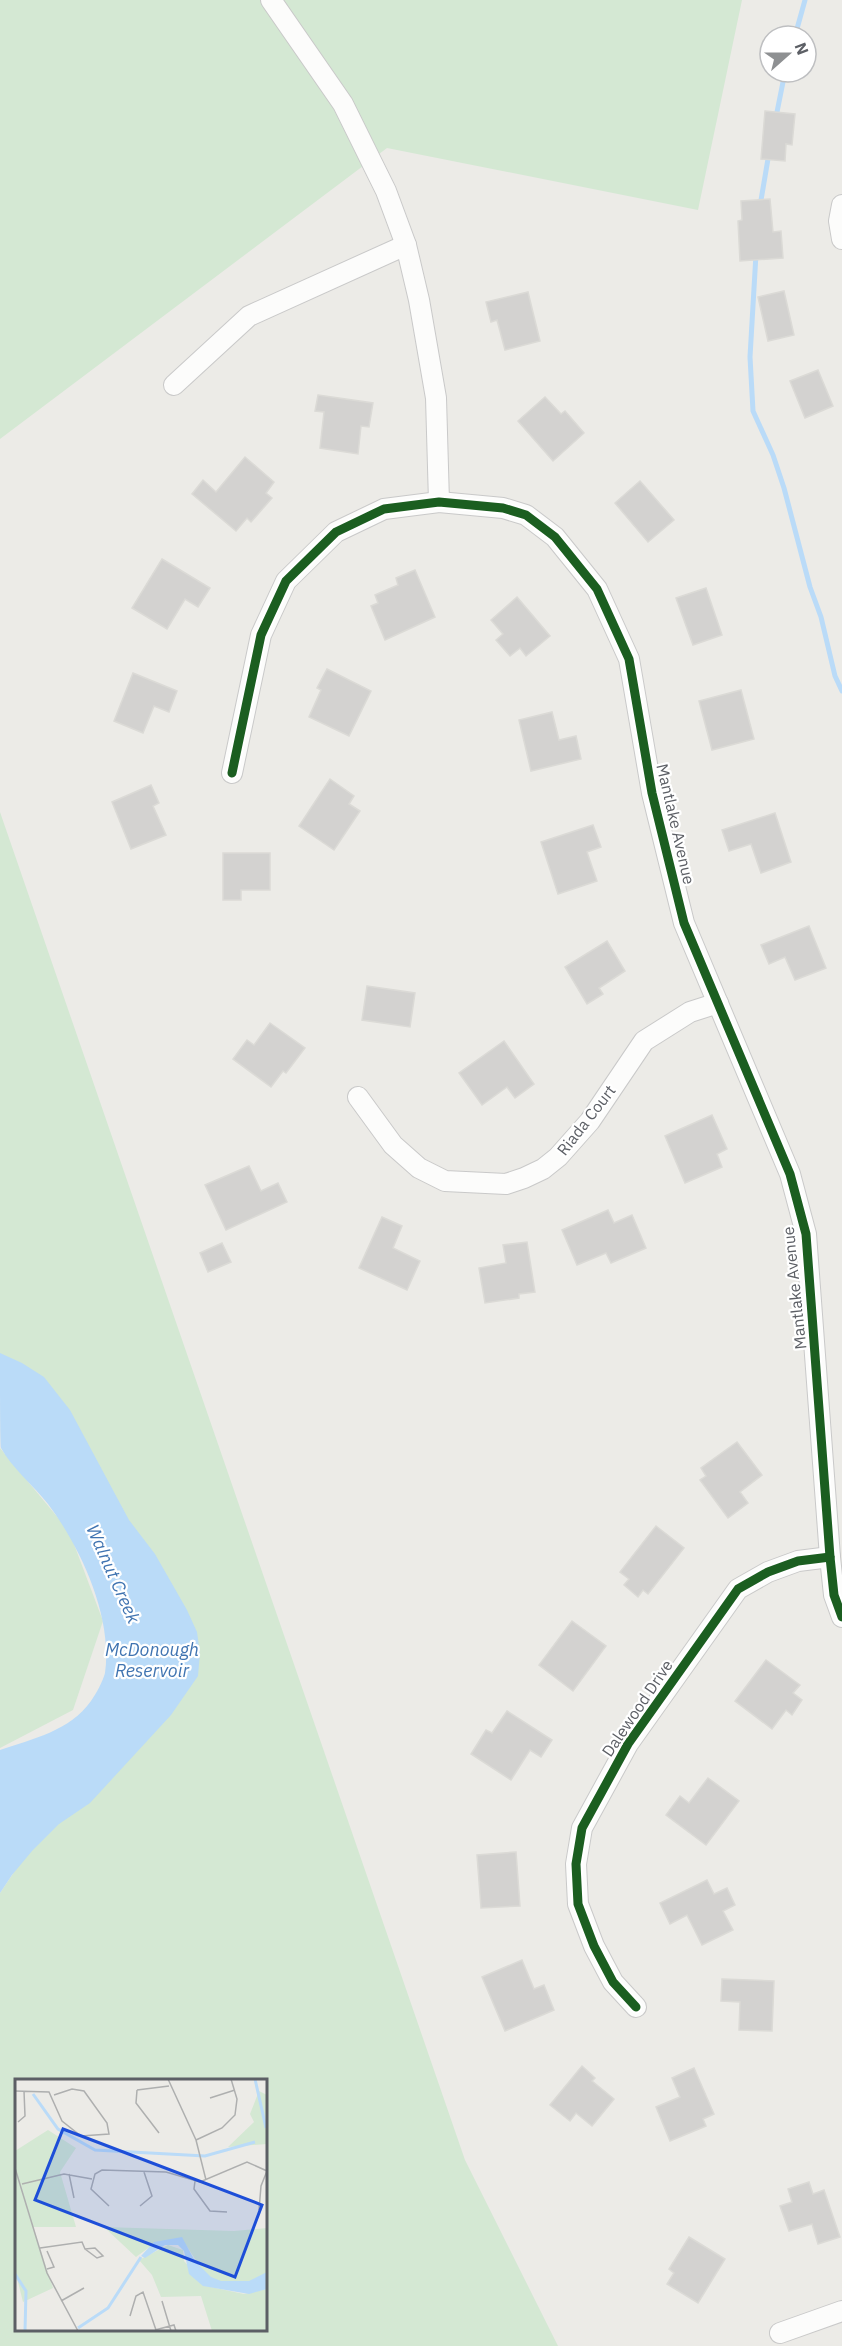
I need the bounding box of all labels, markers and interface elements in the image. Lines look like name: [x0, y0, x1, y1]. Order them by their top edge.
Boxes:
north arrow: [758, 24, 818, 84]
text: N: [791, 40, 813, 58]
street label: Mantlake Avenue: [652, 762, 700, 887]
street label: Riada Court: [552, 1081, 620, 1159]
street label: Mantlake Avenue: [778, 1225, 810, 1350]
water label: Walnut Creek: [81, 1521, 146, 1627]
water label: McDonough Reservoir: [105, 1638, 199, 1682]
street label: Dalewood Drive: [597, 1656, 677, 1760]
inset map: [15, 2079, 267, 2331]

